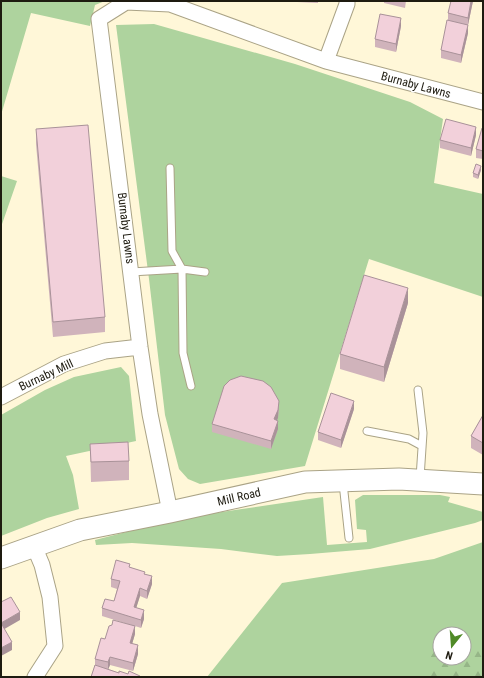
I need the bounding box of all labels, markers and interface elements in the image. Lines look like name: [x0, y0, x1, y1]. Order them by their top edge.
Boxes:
street label: Burnaby Lawns: [380, 69, 452, 101]
street label: Burnaby Lawns: [115, 192, 137, 264]
street label: Burnaby Mill: [17, 356, 75, 394]
street label: Mill Road: [216, 485, 262, 509]
north arrow: [432, 626, 472, 666]
text: N: [444, 648, 454, 662]

